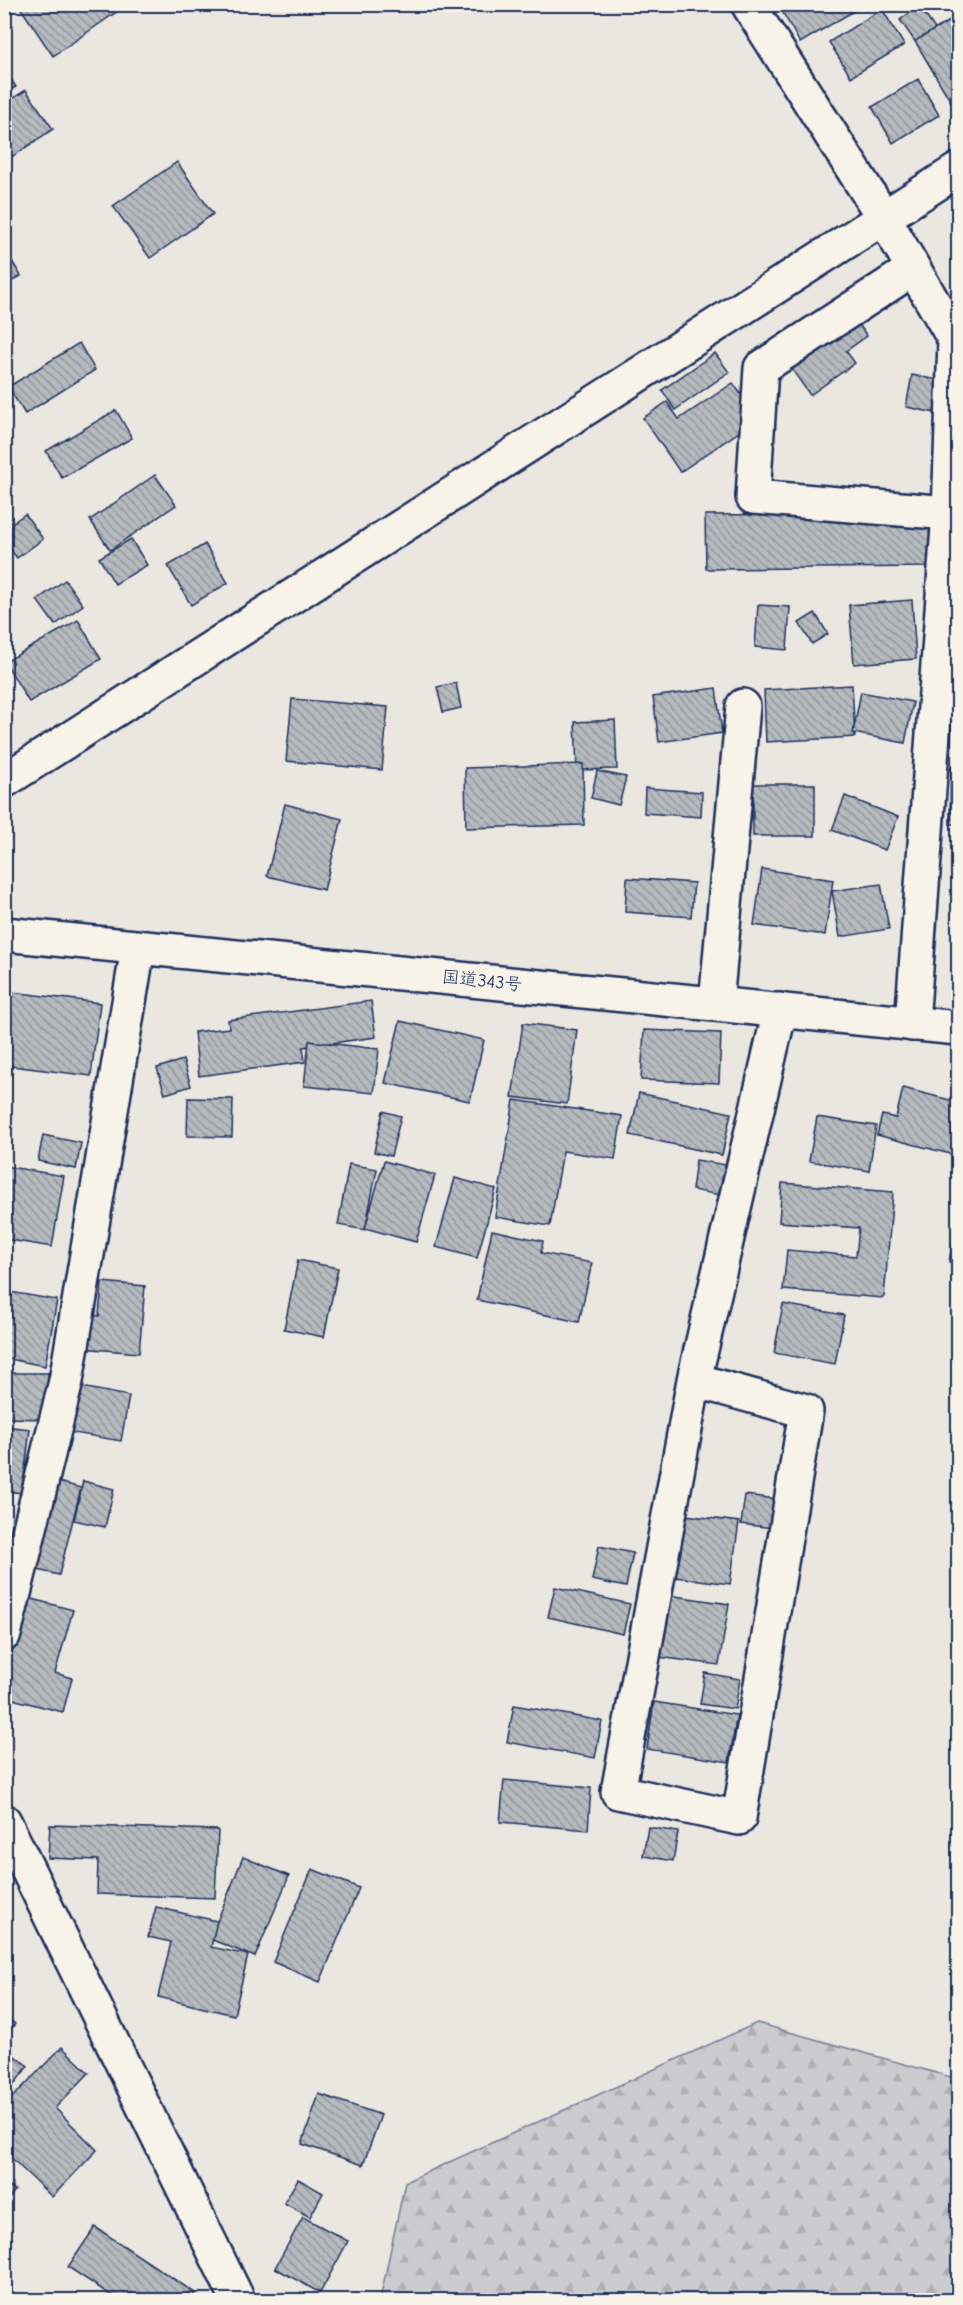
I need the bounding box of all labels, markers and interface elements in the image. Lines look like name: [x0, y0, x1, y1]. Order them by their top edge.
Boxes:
street label: 国道343号: [441, 966, 523, 996]

